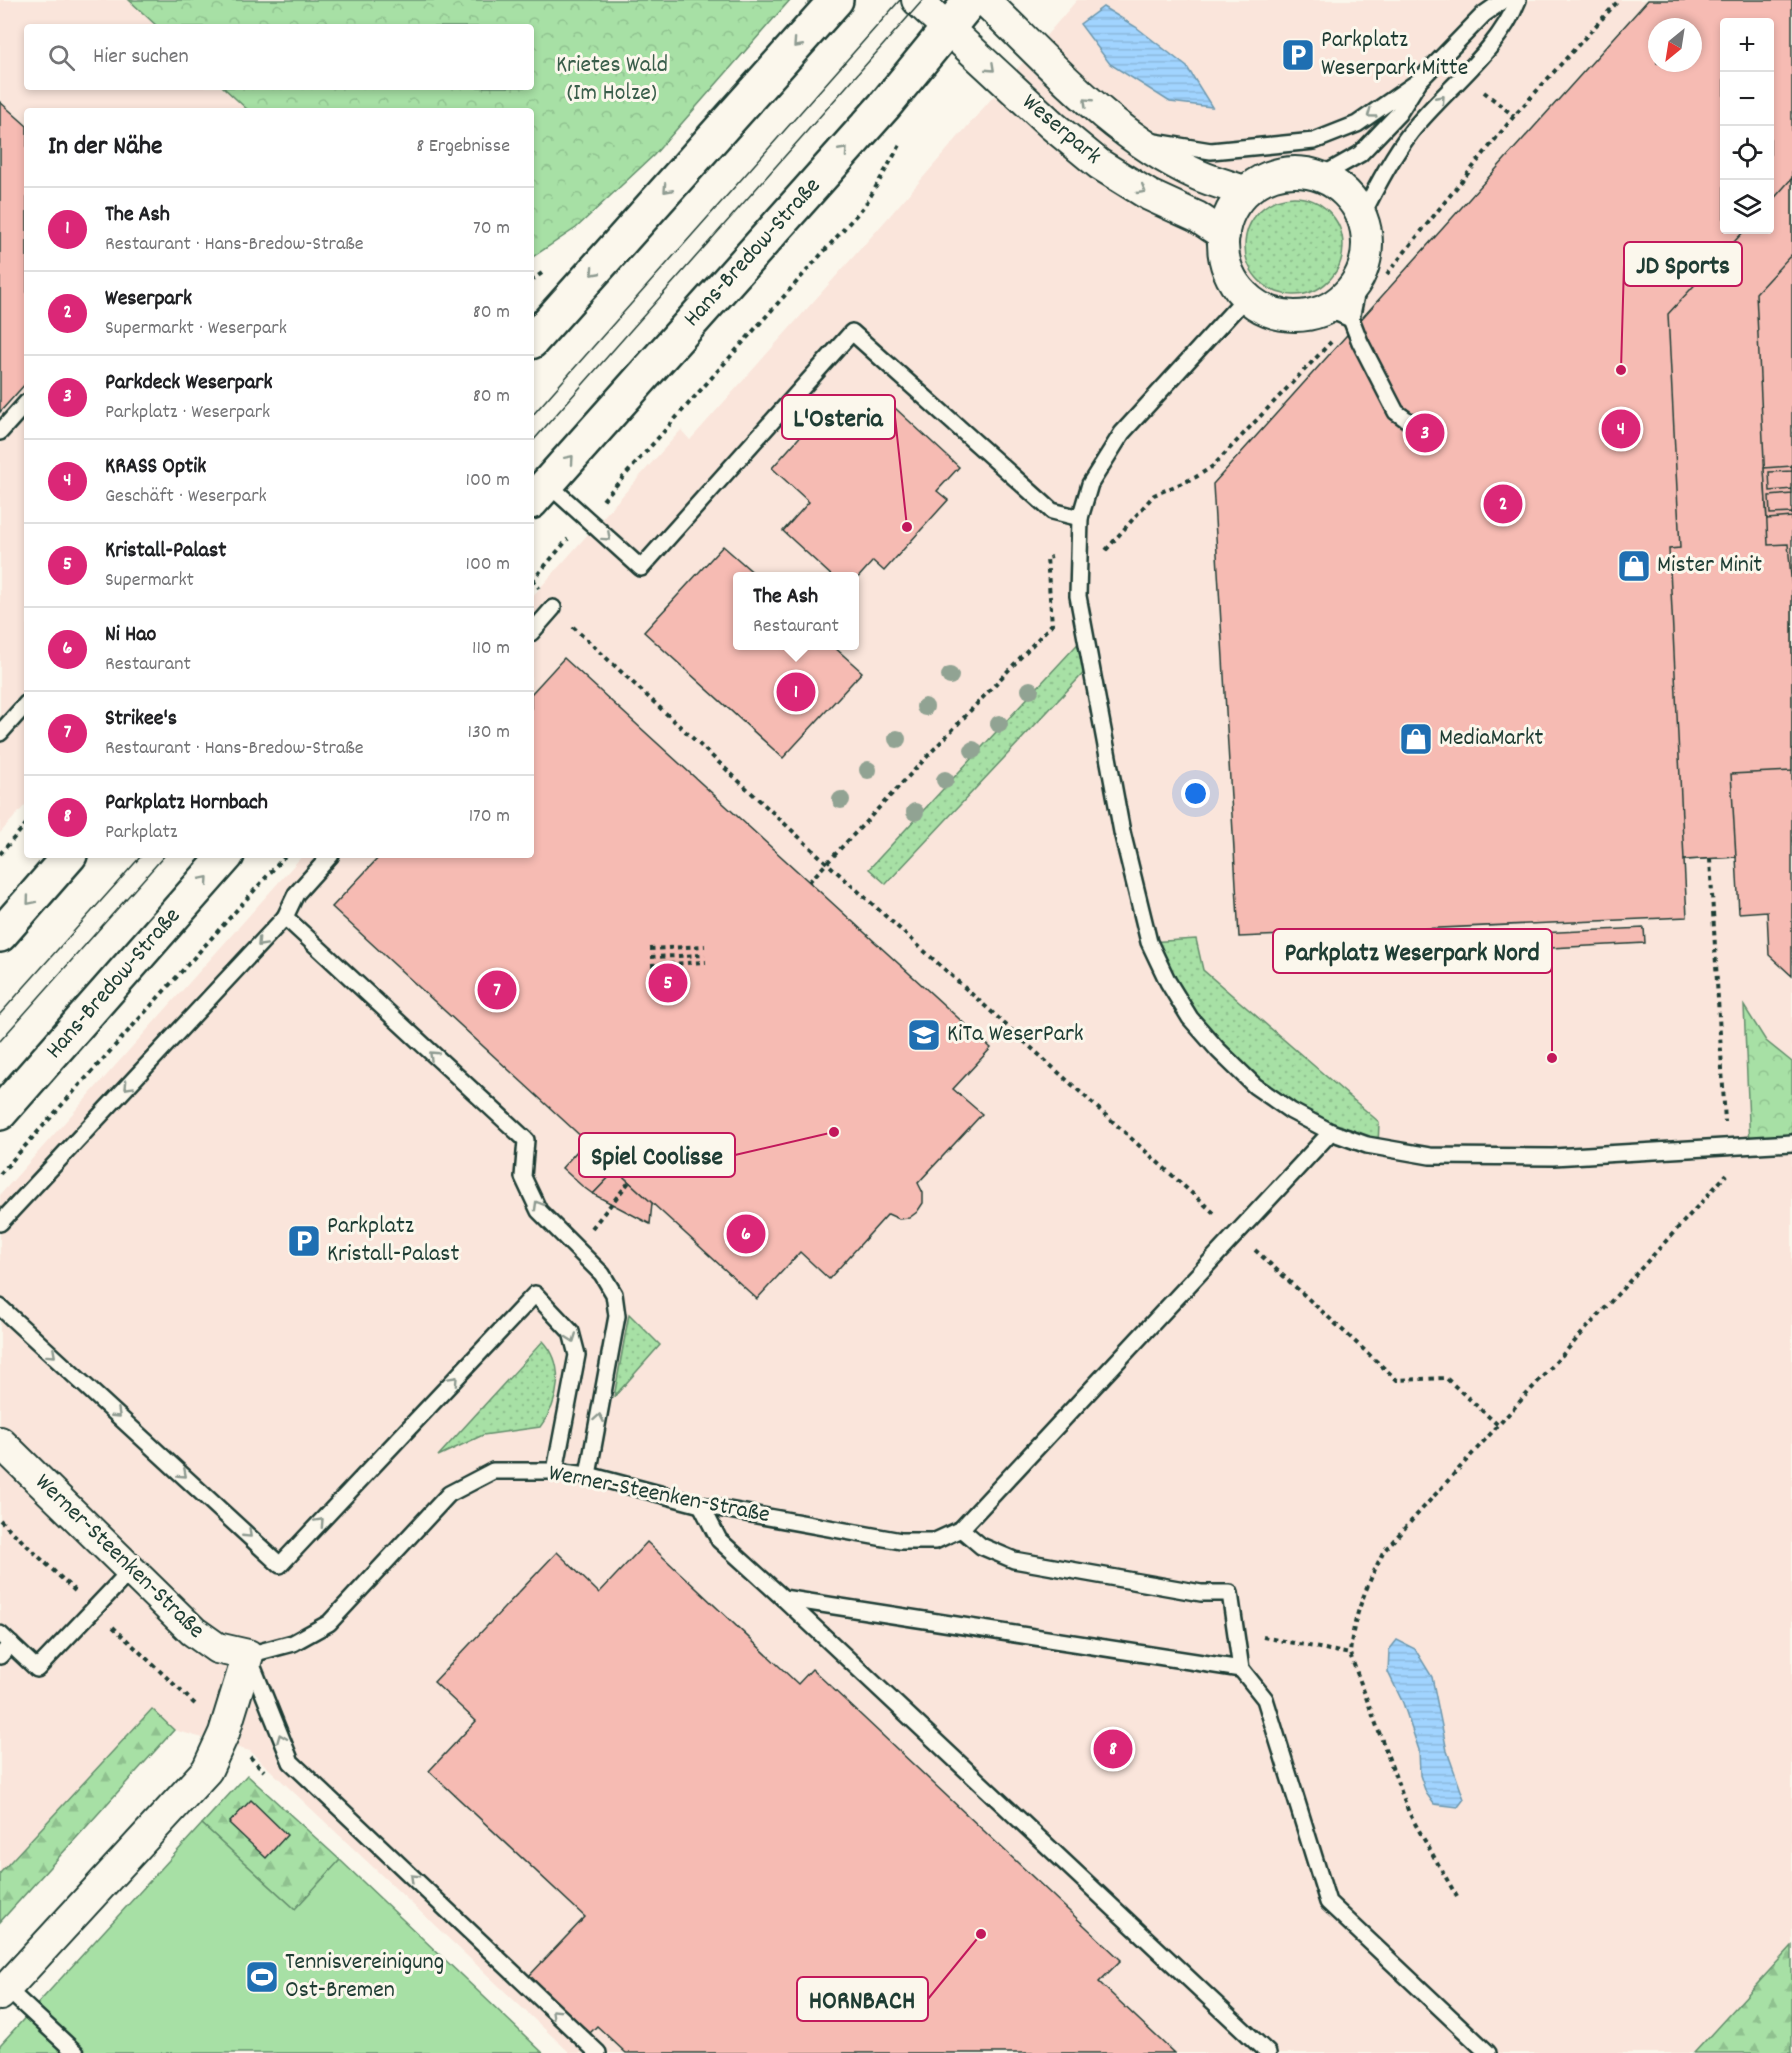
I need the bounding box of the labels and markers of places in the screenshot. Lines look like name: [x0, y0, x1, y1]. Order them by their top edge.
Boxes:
place label: Parkplatz Weserpark Mitte: [1321, 24, 1468, 86]
parking icon: Parkplatz Weserpark Mitte: [1280, 37, 1316, 73]
callout: JD Sports: [1624, 242, 1742, 286]
callout: L'Osteria: [782, 395, 895, 439]
pin: 4: [1602, 406, 1640, 452]
pin: 3: [1406, 410, 1444, 456]
pin: 2: [1484, 482, 1522, 526]
shop icon: Mister Minit: [1616, 548, 1652, 584]
place label: Mister Minit: [1657, 549, 1762, 583]
pin: 1: [776, 670, 816, 714]
shop icon: MediaMarkt: [1398, 721, 1434, 757]
place label: MediaMarkt: [1439, 722, 1544, 756]
callout: Parkplatz Weserpark Nord: [1273, 929, 1552, 973]
pin: 5: [648, 960, 688, 1006]
pin: 7: [478, 968, 516, 1012]
school or university icon: KiTa WeserPark: [906, 1017, 942, 1053]
place label: KiTa WeserPark: [947, 1018, 1084, 1052]
callout: Spiel Coolisse: [579, 1133, 735, 1177]
place label: Parkplatz Kristall-Palast: [327, 1210, 459, 1272]
pin: 6: [726, 1212, 766, 1256]
parking icon: Parkplatz Kristall-Palast: [286, 1223, 322, 1259]
pin: 8: [1094, 1726, 1132, 1772]
place label: Tennisvereinigung Ost-Bremen: [285, 1946, 444, 2008]
sports icon: Tennisvereinigung Ost-Bremen: [244, 1959, 280, 1995]
callout: HORNBACH: [797, 1977, 928, 2021]

